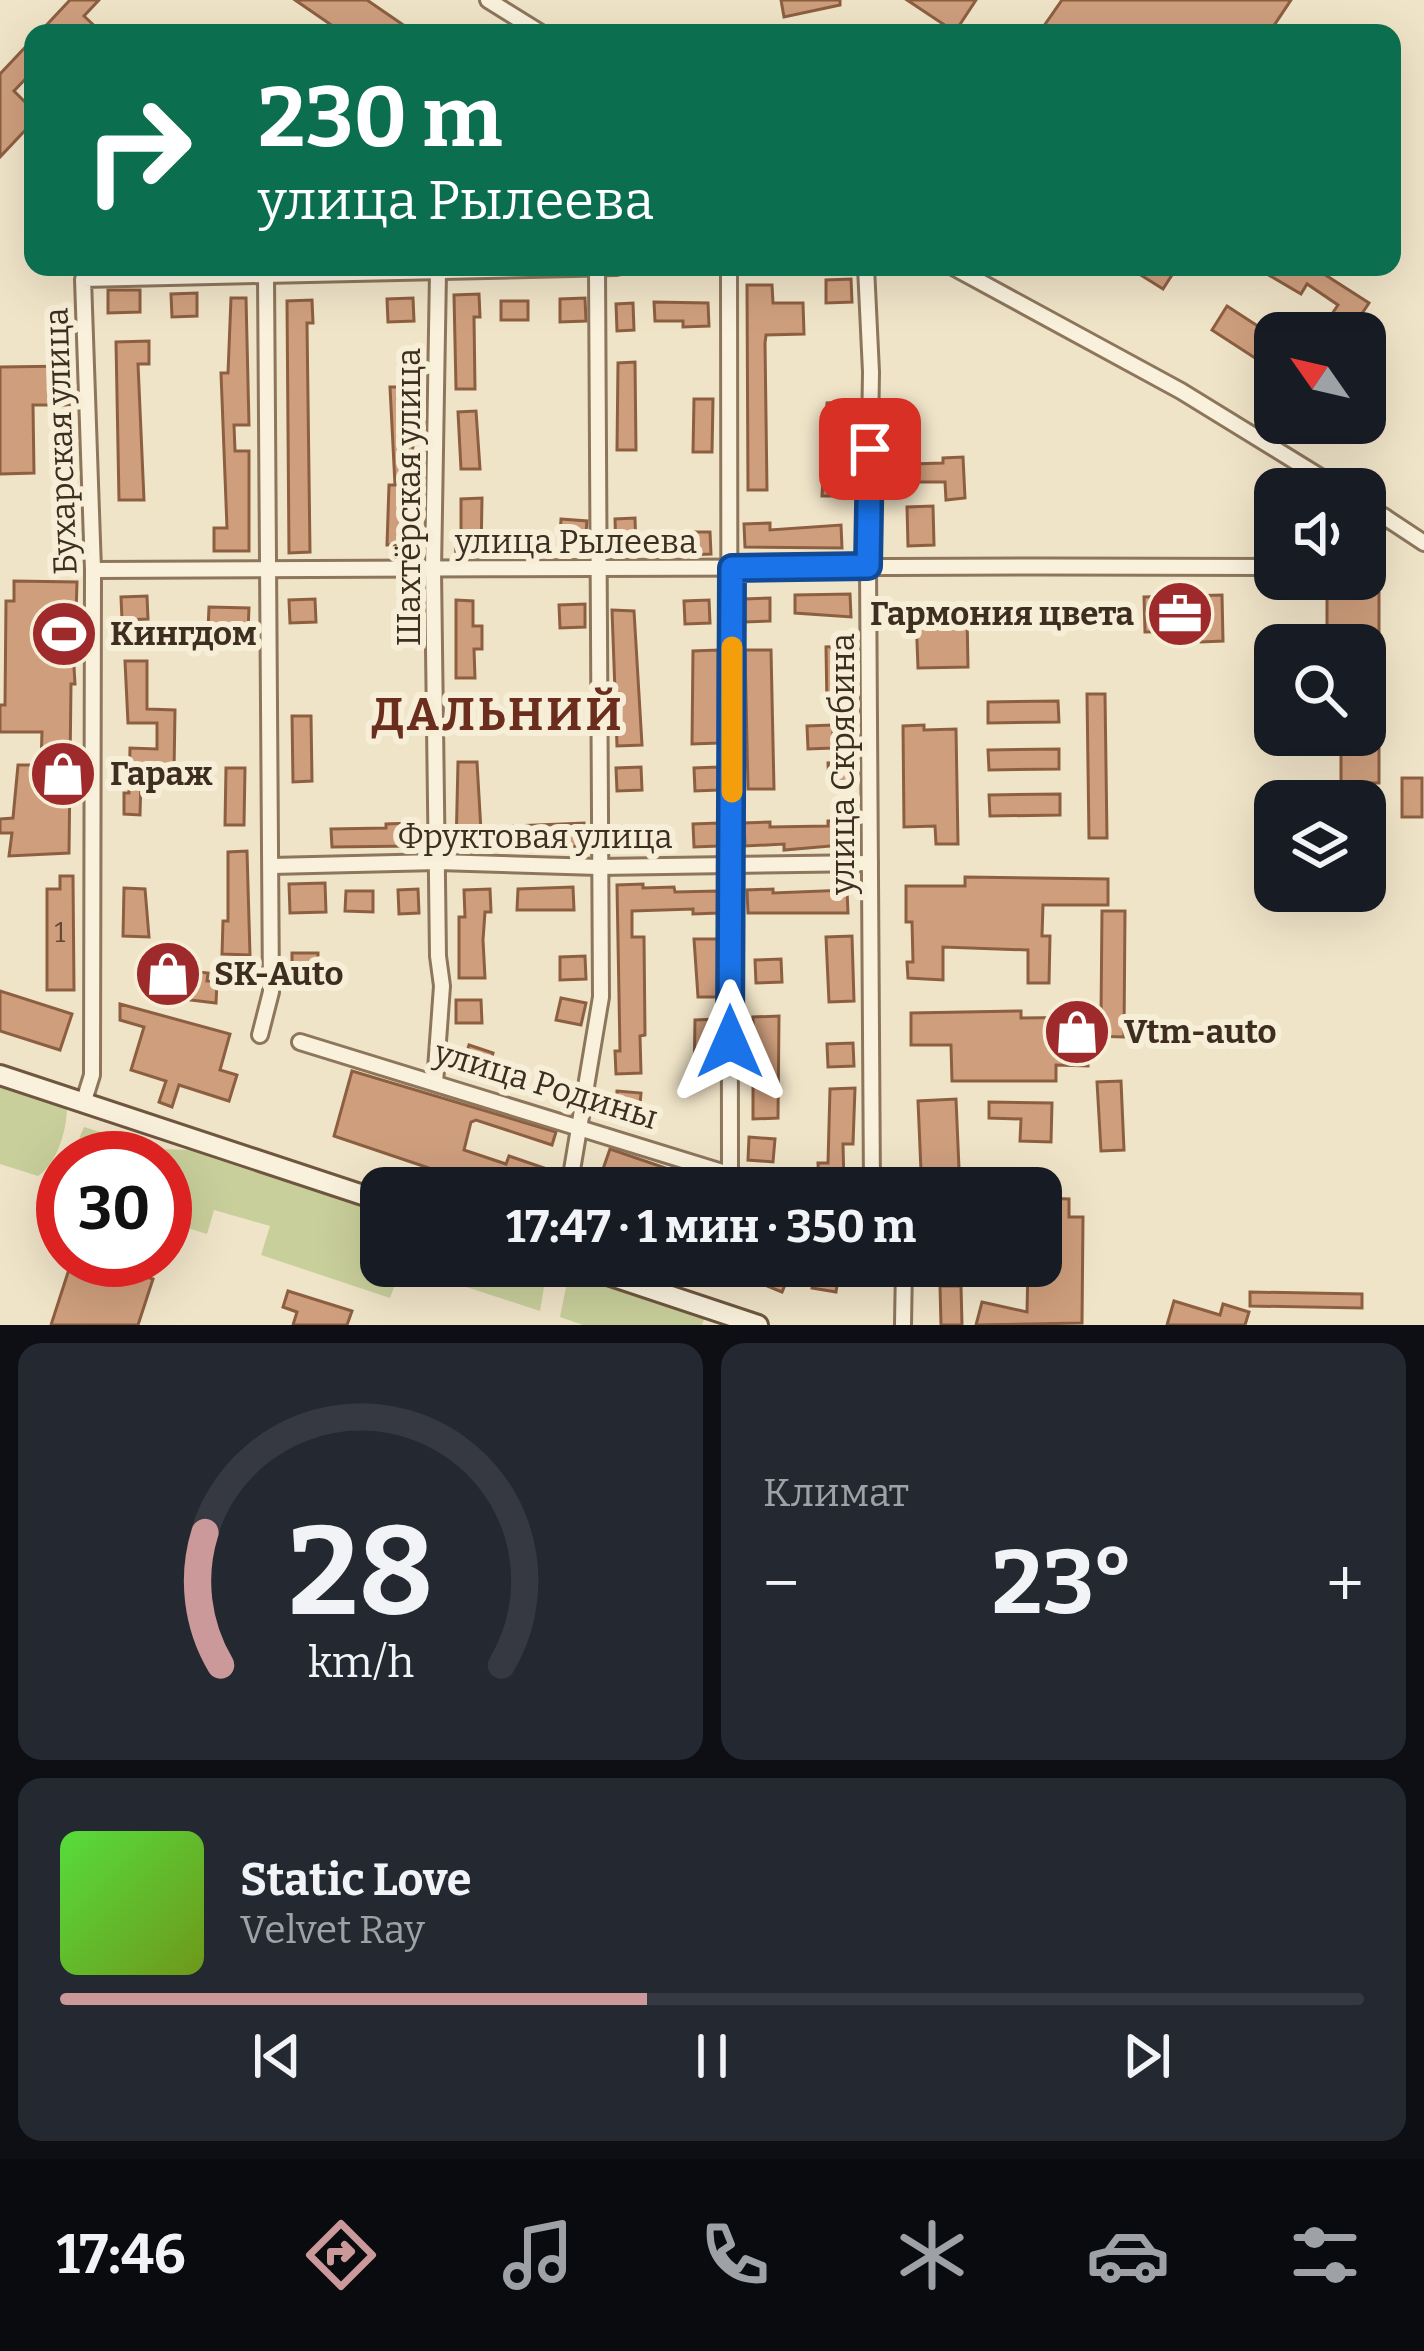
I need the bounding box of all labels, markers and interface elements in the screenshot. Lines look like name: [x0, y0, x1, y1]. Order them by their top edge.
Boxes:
text: 230 m: [258, 67, 502, 168]
icon: right: [60, 72, 216, 228]
text: улица Рылеева: [258, 169, 654, 233]
street label: Бухарская улица: [36, 307, 86, 575]
north arrow: [1254, 312, 1386, 444]
map controls: [1254, 312, 1386, 912]
street label: Шахтёрская улица: [389, 348, 429, 646]
pin: [819, 398, 921, 500]
icon: arrive: [837, 416, 903, 482]
button: sound: [1254, 468, 1386, 600]
street label: улица Рылеева: [454, 522, 697, 562]
office icon: Гармония цвета: [1145, 579, 1215, 649]
place label: Гармония цвета: [870, 594, 1134, 634]
sports icon: Кингдом: [29, 599, 99, 669]
place label: Кингдом: [110, 614, 257, 654]
button: search: [1254, 624, 1386, 756]
street label: улица Скрябина: [823, 633, 863, 896]
district label: ДАЛЬНИЙ: [371, 687, 625, 742]
shop icon: Гараж: [28, 739, 98, 809]
place label: Гараж: [110, 754, 213, 794]
button: layers: [1254, 780, 1386, 912]
street label: Фруктовая улица: [398, 817, 672, 857]
house number: 1: [55, 917, 66, 949]
shop icon: SK-Auto: [133, 939, 203, 1009]
place label: SK-Auto: [214, 954, 343, 994]
position arrow: [667, 979, 793, 1105]
shop icon: Vtm-auto: [1042, 997, 1112, 1067]
place label: Vtm-auto: [1124, 1012, 1277, 1052]
street label: улица Родины: [429, 1032, 663, 1138]
speed limit sign: 30: [36, 1131, 192, 1287]
text: 17:47 · 1 мин · 350 m: [506, 1200, 916, 1254]
text: Климат: [763, 1470, 909, 1516]
text: 28: [288, 1497, 433, 1647]
text: 23°: [992, 1529, 1134, 1637]
text: −: [763, 1544, 799, 1623]
text: +: [1326, 1544, 1364, 1623]
text: km/h: [307, 1636, 414, 1687]
text: Static Love: [240, 1853, 472, 1907]
text: Velvet Ray: [240, 1907, 425, 1953]
icon: previous: [244, 2023, 310, 2089]
icon: pause: [679, 2023, 745, 2089]
icon: next: [1114, 2023, 1180, 2089]
icon: directions: [299, 2213, 383, 2297]
icon: music: [496, 2213, 580, 2297]
icon: phone: [693, 2213, 777, 2297]
icon: climate: [890, 2213, 974, 2297]
icon: car: [1086, 2213, 1170, 2297]
icon: filters: [1283, 2213, 1367, 2297]
text: 17:46: [56, 2223, 186, 2287]

